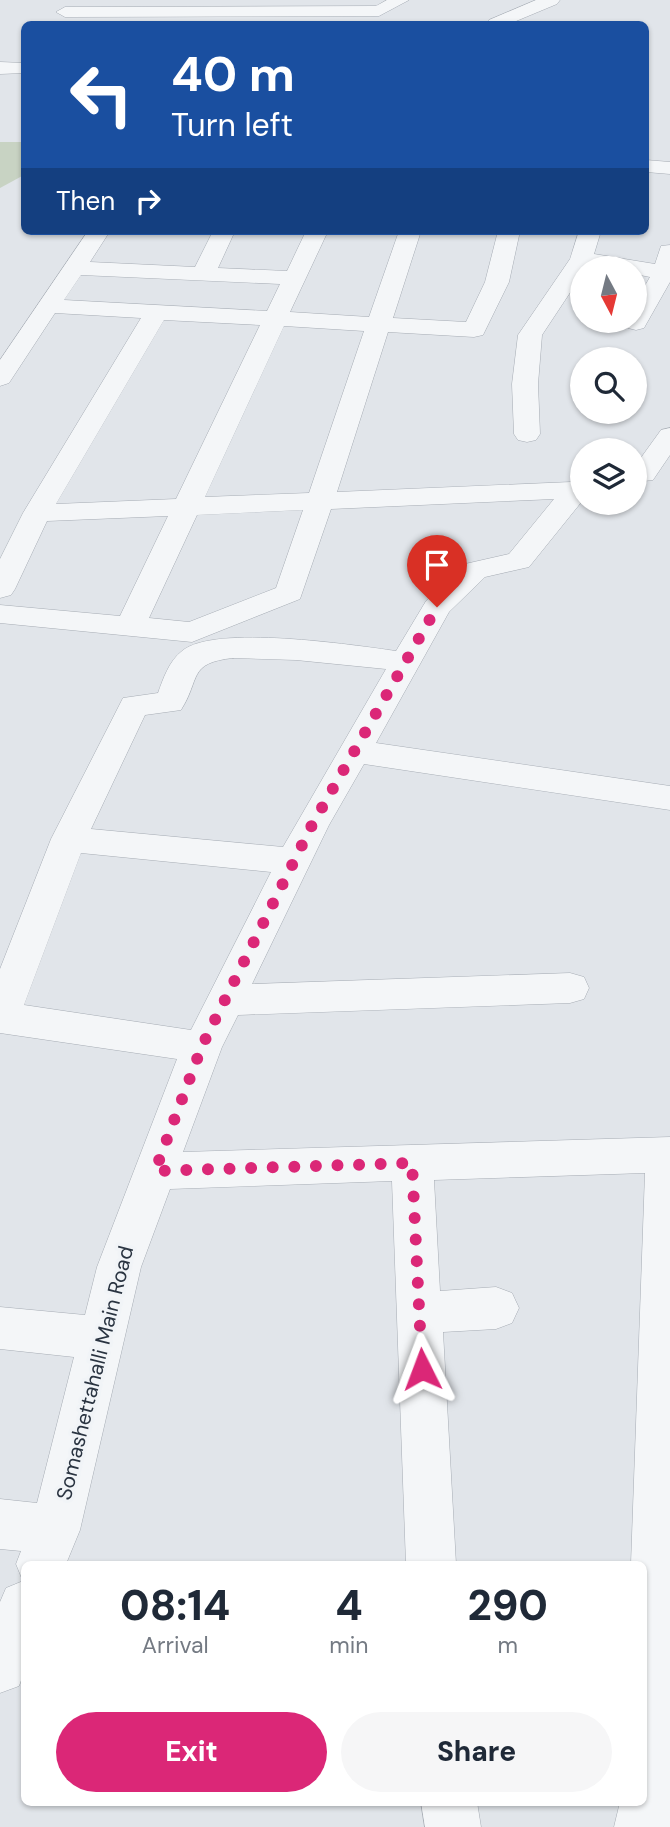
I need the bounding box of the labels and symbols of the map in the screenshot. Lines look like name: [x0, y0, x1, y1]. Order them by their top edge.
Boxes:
north arrow: [570, 256, 648, 332]
pin: [407, 535, 467, 607]
street label: Somashettahalli Main Road: [50, 1243, 140, 1503]
position arrow: [385, 1332, 459, 1406]

